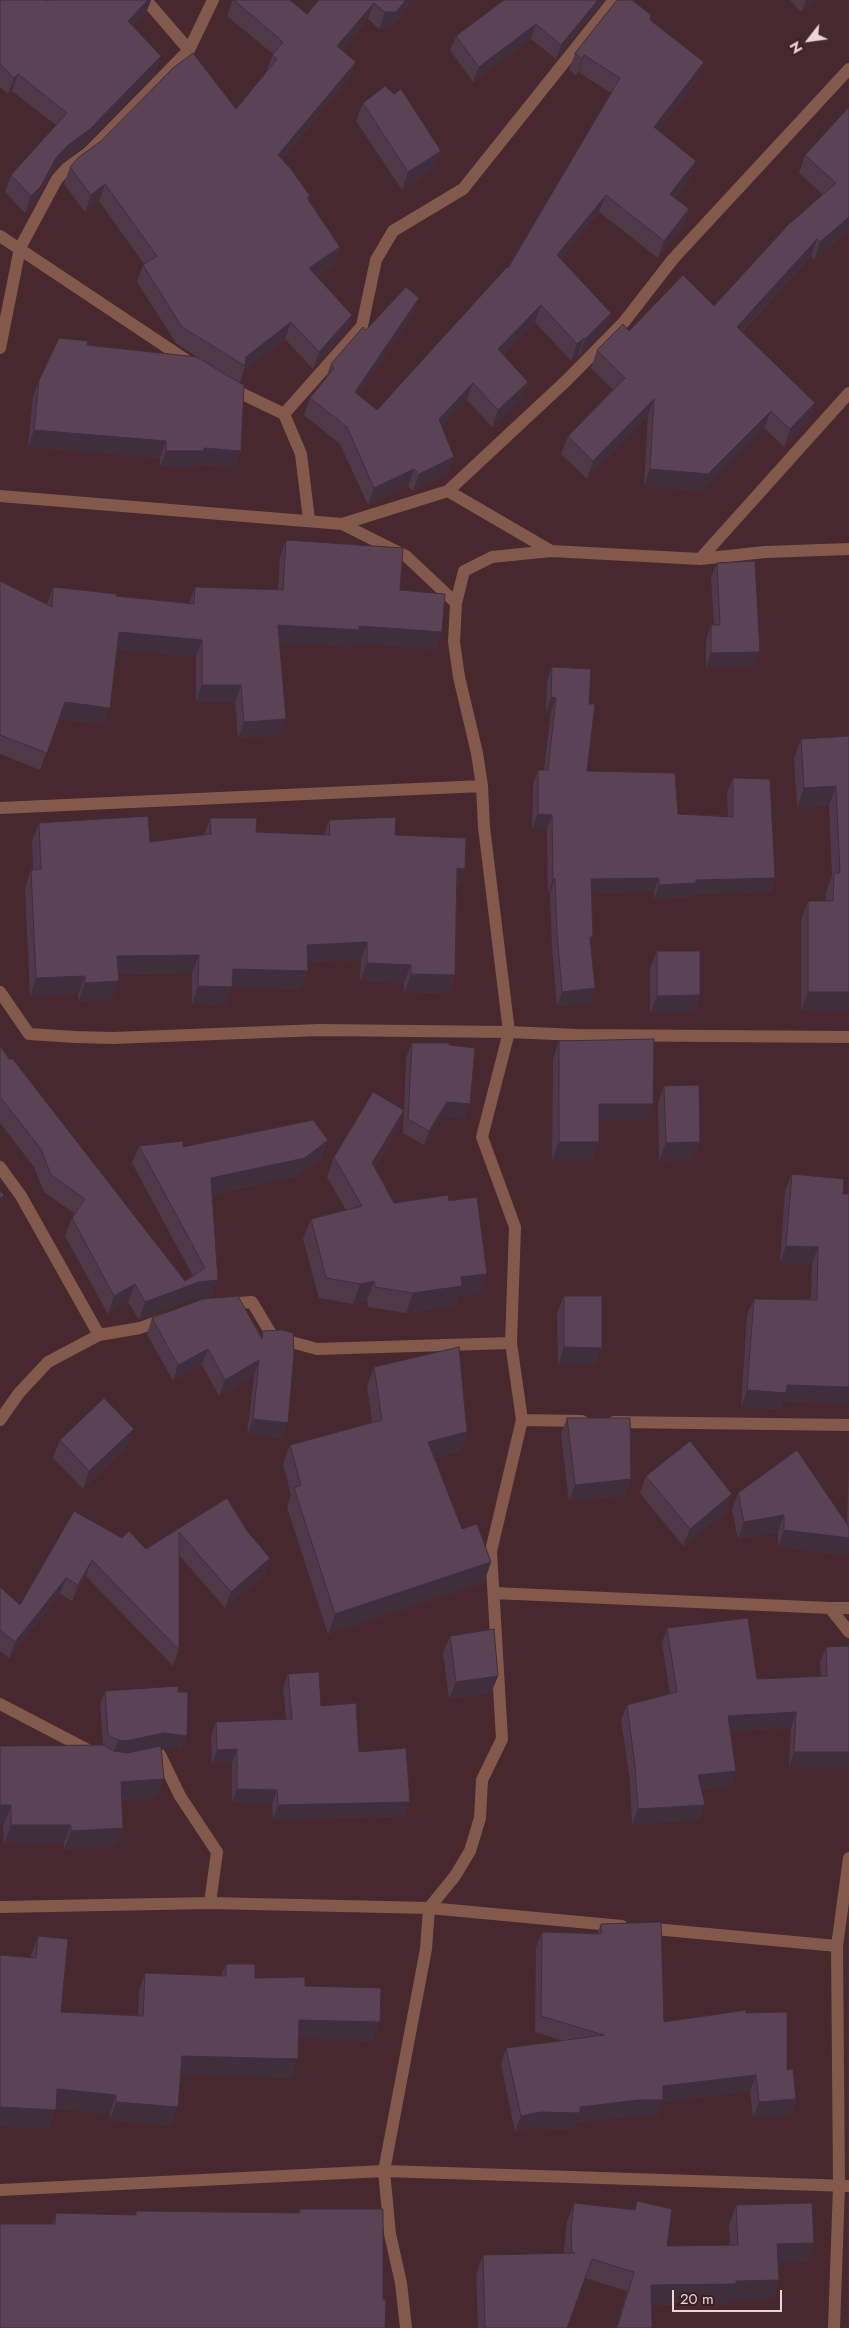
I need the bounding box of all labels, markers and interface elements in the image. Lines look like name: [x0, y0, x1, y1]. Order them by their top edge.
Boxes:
north arrow: [784, 15, 834, 65]
text: N: [785, 38, 807, 57]
scale bar: [674, 2280, 784, 2312]
text: 20 m: [680, 2288, 714, 2310]

